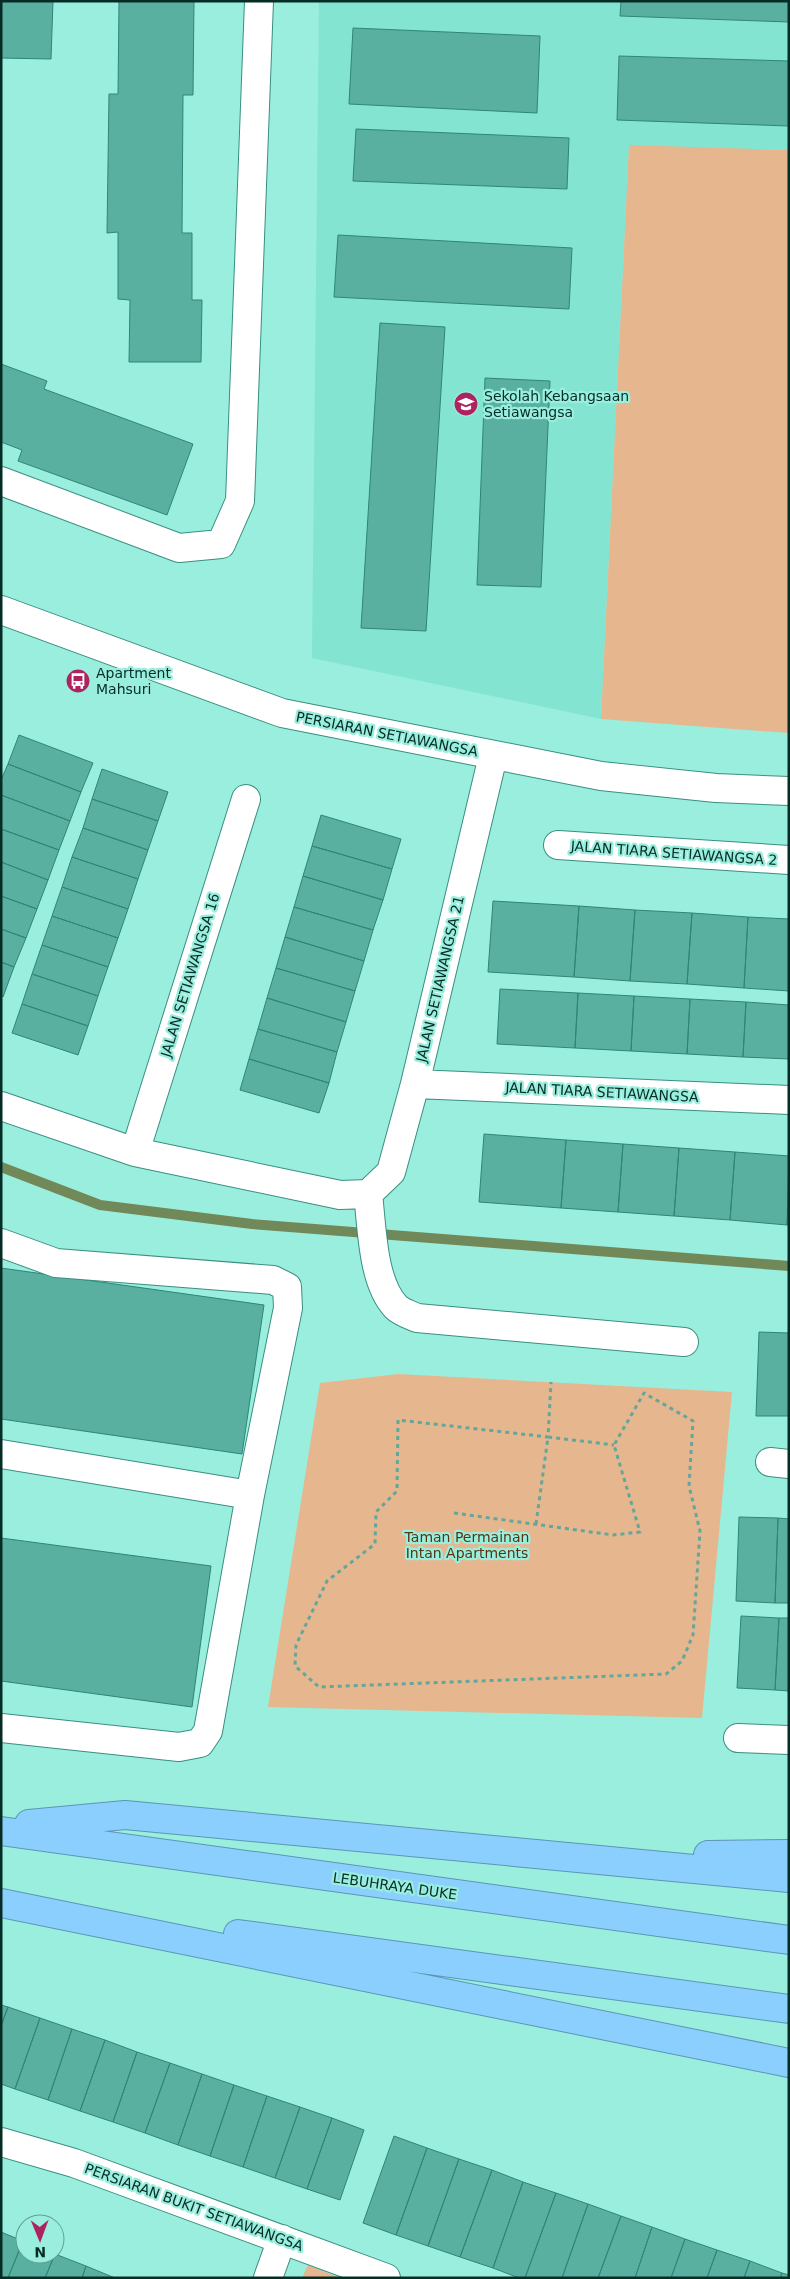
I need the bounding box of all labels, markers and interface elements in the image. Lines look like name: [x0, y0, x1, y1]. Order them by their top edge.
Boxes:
place label: Sekolah Kebangsaan Setiawangsa: [484, 388, 629, 420]
school or university icon: Sekolah Kebangsaan Setiawangsa: [453, 391, 479, 417]
place label: Apartment Mahsuri: [96, 665, 171, 697]
bus stop icon: Apartment Mahsuri: [65, 668, 91, 694]
street label: PERSIARAN SETIAWANGSA: [295, 708, 480, 760]
street label: JALAN TIARA SETIAWANGSA 2: [569, 838, 778, 868]
street label: JALAN SETIAWANGSA 16: [157, 891, 223, 1060]
street label: JALAN SETIAWANGSA 21: [413, 894, 467, 1065]
street label: JALAN TIARA SETIAWANGSA: [504, 1079, 699, 1105]
park label: Taman Permainan Intan Apartments: [404, 1529, 529, 1561]
street label: LEBUHRAYA DUKE: [332, 1869, 458, 1903]
street label: PERSIARAN BUKIT SETIAWANGSA: [83, 2160, 306, 2254]
north arrow: [15, 2214, 65, 2264]
text: N: [34, 2244, 46, 2260]

